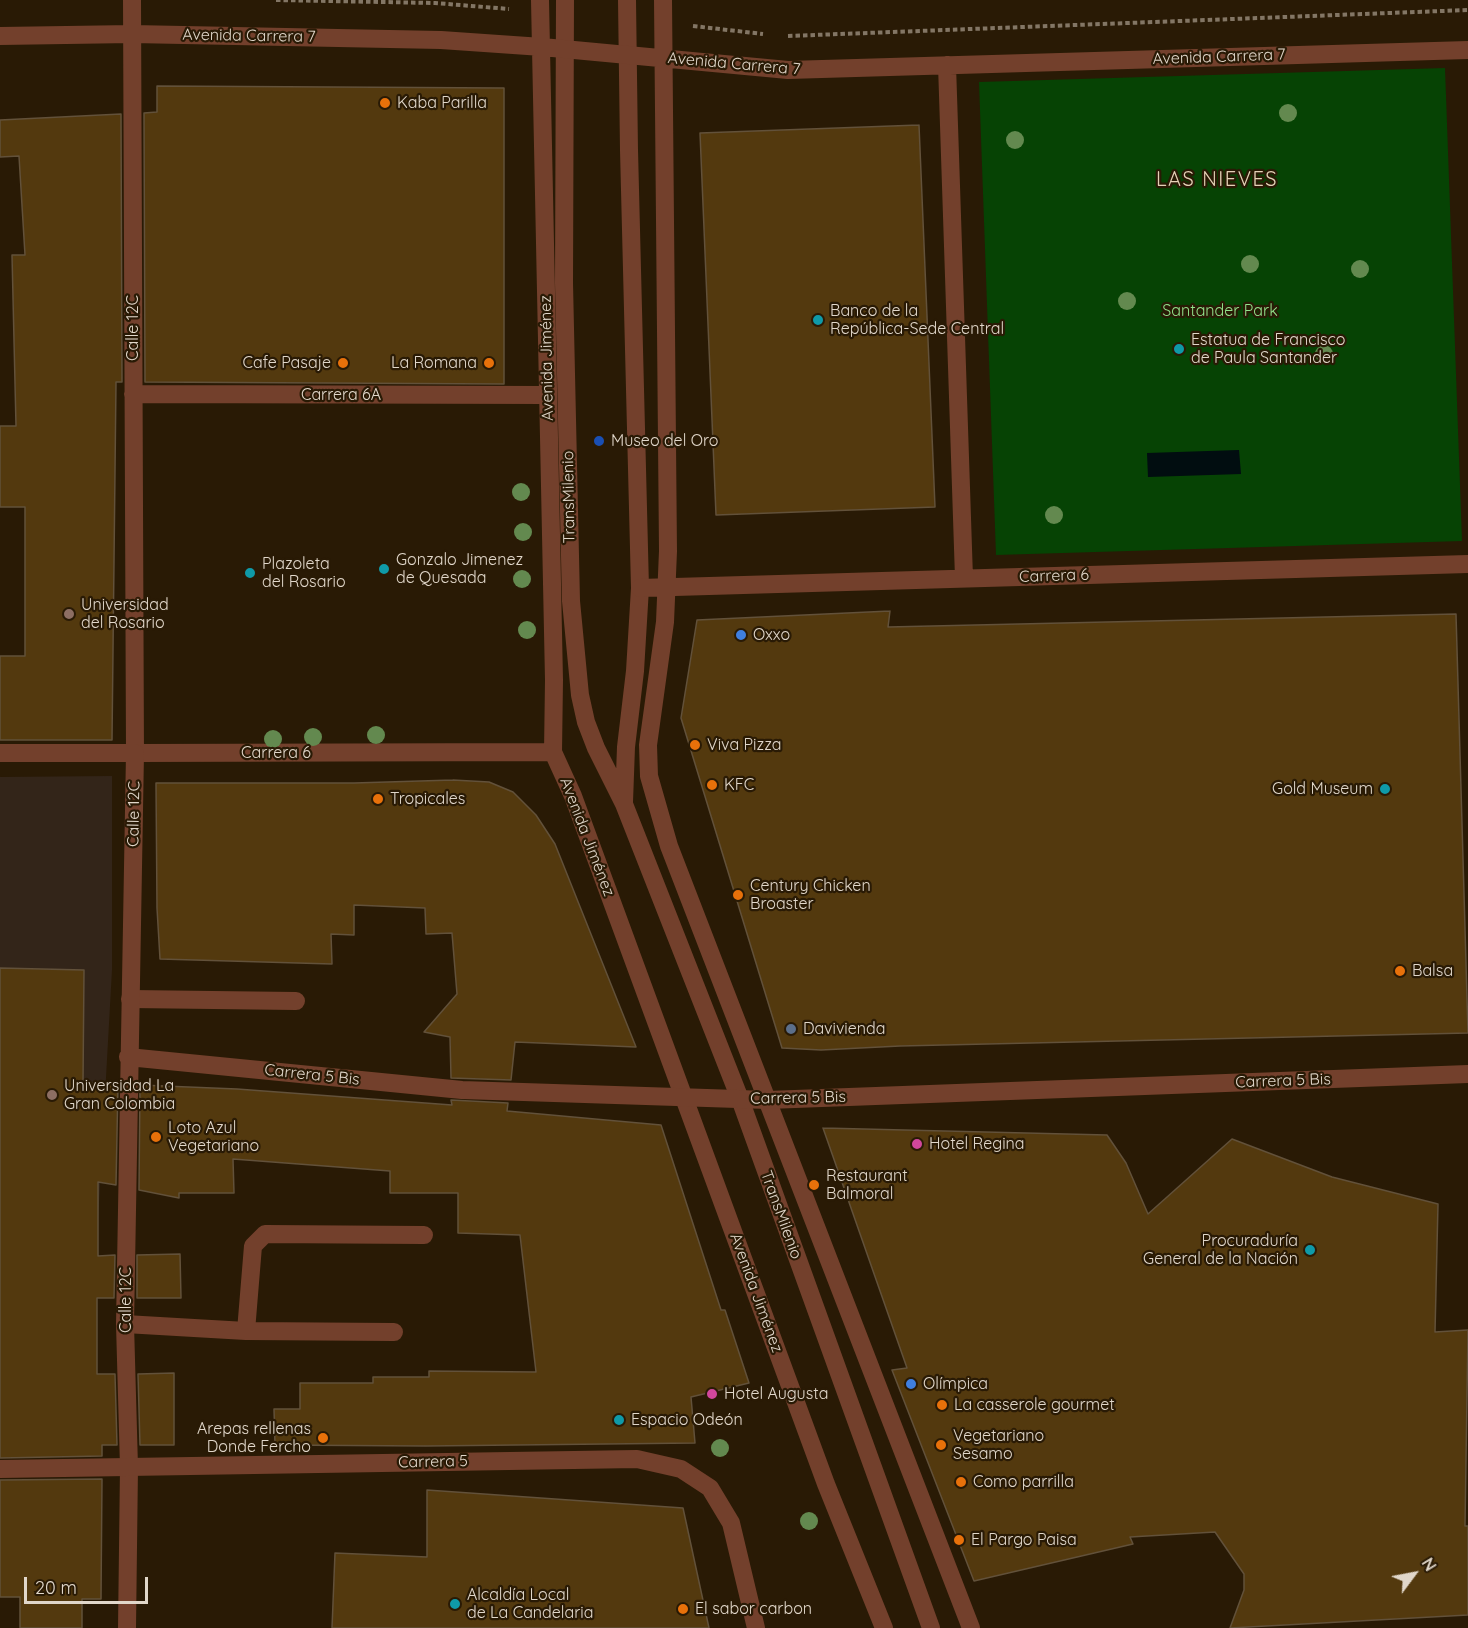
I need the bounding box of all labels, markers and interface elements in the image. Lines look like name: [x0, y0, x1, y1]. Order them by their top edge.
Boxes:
street label: Avenida Carrera 7: [182, 25, 316, 47]
street label: Avenida Carrera 7: [1152, 45, 1286, 69]
street label: Avenida Carrera 7: [667, 49, 801, 79]
place label: Kaba Parilla: [397, 93, 487, 113]
marker: Kaba Parilla: [378, 96, 392, 110]
district label: LAS NIEVES: [1156, 168, 1278, 192]
street label: Calle 12C: [123, 295, 143, 361]
street label: Avenida Jiménez: [536, 295, 558, 421]
place label: Banco de la República-Sede Central: [830, 301, 1004, 339]
park label: Santander Park: [1162, 301, 1278, 321]
marker: Banco de la República-Sede Central: [811, 313, 825, 327]
place label: Estatua de Francisco de Paula Santander: [1191, 330, 1345, 368]
marker: Estatua de Francisco de Paula Santander: [1172, 342, 1186, 356]
place label: Cafe Pasaje: [242, 353, 331, 373]
place label: La Romana: [391, 353, 477, 373]
marker: Cafe Pasaje: [336, 356, 350, 370]
marker: La Romana: [482, 356, 496, 370]
street label: Carrera 6A: [301, 385, 381, 405]
place label: Museo del Oro: [611, 431, 718, 451]
marker: Museo del Oro: [592, 434, 606, 448]
street label: TransMilenio: [559, 451, 579, 543]
place label: Gonzalo Jimenez de Quesada: [396, 550, 523, 588]
place label: Plazoleta del Rosario: [262, 554, 346, 592]
marker: Gonzalo Jimenez de Quesada: [377, 562, 391, 576]
street label: Carrera 6: [1019, 565, 1089, 587]
marker: Plazoleta del Rosario: [243, 566, 257, 580]
place label: Universidad del Rosario: [81, 595, 169, 633]
marker: Universidad del Rosario: [62, 607, 76, 621]
place label: Oxxo: [753, 625, 790, 645]
marker: Oxxo: [734, 628, 748, 642]
place label: Viva Pizza: [707, 735, 782, 755]
marker: Viva Pizza: [688, 738, 702, 752]
street label: Carrera 6: [241, 743, 311, 763]
street label: Avenida Jiménez: [555, 775, 619, 899]
place label: KFC: [724, 775, 754, 795]
marker: KFC: [705, 778, 719, 792]
place label: Gold Museum: [1272, 779, 1373, 799]
street label: Calle 12C: [124, 781, 144, 847]
marker: Gold Museum: [1378, 782, 1392, 796]
place label: Tropicales: [390, 789, 465, 809]
marker: Tropicales: [371, 792, 385, 806]
place label: Century Chicken Broaster: [750, 876, 871, 914]
marker: Century Chicken Broaster: [731, 888, 745, 902]
place label: Balsa: [1412, 961, 1453, 981]
marker: Balsa: [1393, 964, 1407, 978]
place label: Davivienda: [803, 1019, 885, 1039]
marker: Davivienda: [784, 1022, 798, 1036]
street label: Carrera 5 Bis: [263, 1060, 361, 1090]
street label: Carrera 5 Bis: [1235, 1070, 1331, 1092]
place label: Universidad La Gran Colombia: [64, 1076, 175, 1114]
marker: Universidad La Gran Colombia: [45, 1088, 59, 1102]
street label: Carrera 5 Bis: [750, 1088, 846, 1108]
place label: Loto Azul Vegetariano: [168, 1118, 259, 1156]
marker: Loto Azul Vegetariano: [149, 1130, 163, 1144]
place label: Hotel Regina: [929, 1134, 1025, 1154]
marker: Hotel Regina: [910, 1137, 924, 1151]
place label: Restaurant Balmoral: [826, 1166, 908, 1204]
street label: TransMilenio: [756, 1168, 806, 1262]
marker: Restaurant Balmoral: [807, 1178, 821, 1192]
street label: Avenida Jiménez: [725, 1231, 787, 1355]
place label: Procuraduría General de la Nación: [1143, 1231, 1298, 1269]
marker: Procuraduría General de la Nación: [1303, 1243, 1317, 1257]
street label: Calle 12C: [116, 1267, 136, 1333]
place label: Olímpica: [923, 1374, 988, 1394]
marker: Olímpica: [904, 1377, 918, 1391]
place label: Hotel Augusta: [724, 1384, 828, 1404]
marker: Hotel Augusta: [705, 1387, 719, 1401]
place label: La casserole gourmet: [954, 1395, 1115, 1415]
marker: La casserole gourmet: [935, 1398, 949, 1412]
place label: Espacio Odeón: [631, 1410, 743, 1430]
marker: Espacio Odeón: [612, 1413, 626, 1427]
place label: Arepas rellenas Donde Fercho: [197, 1419, 311, 1457]
place label: Vegetariano Sesamo: [953, 1426, 1044, 1464]
marker: Arepas rellenas Donde Fercho: [316, 1431, 330, 1445]
marker: Vegetariano Sesamo: [934, 1438, 948, 1452]
street label: Carrera 5: [398, 1452, 468, 1472]
place label: Como parrilla: [973, 1472, 1074, 1492]
marker: Como parrilla: [954, 1475, 968, 1489]
place label: El Pargo Paisa: [971, 1530, 1077, 1550]
marker: El Pargo Paisa: [952, 1533, 966, 1547]
north arrow: [1384, 1544, 1444, 1604]
text: N: [1418, 1554, 1441, 1575]
scale bar: [27, 1565, 152, 1603]
text: 20 m: [35, 1576, 77, 1599]
place label: Alcaldía Local de La Candelaria: [467, 1585, 593, 1623]
marker: Alcaldía Local de La Candelaria: [448, 1597, 462, 1611]
place label: El sabor carbon: [695, 1599, 812, 1619]
marker: El sabor carbon: [676, 1602, 690, 1616]

